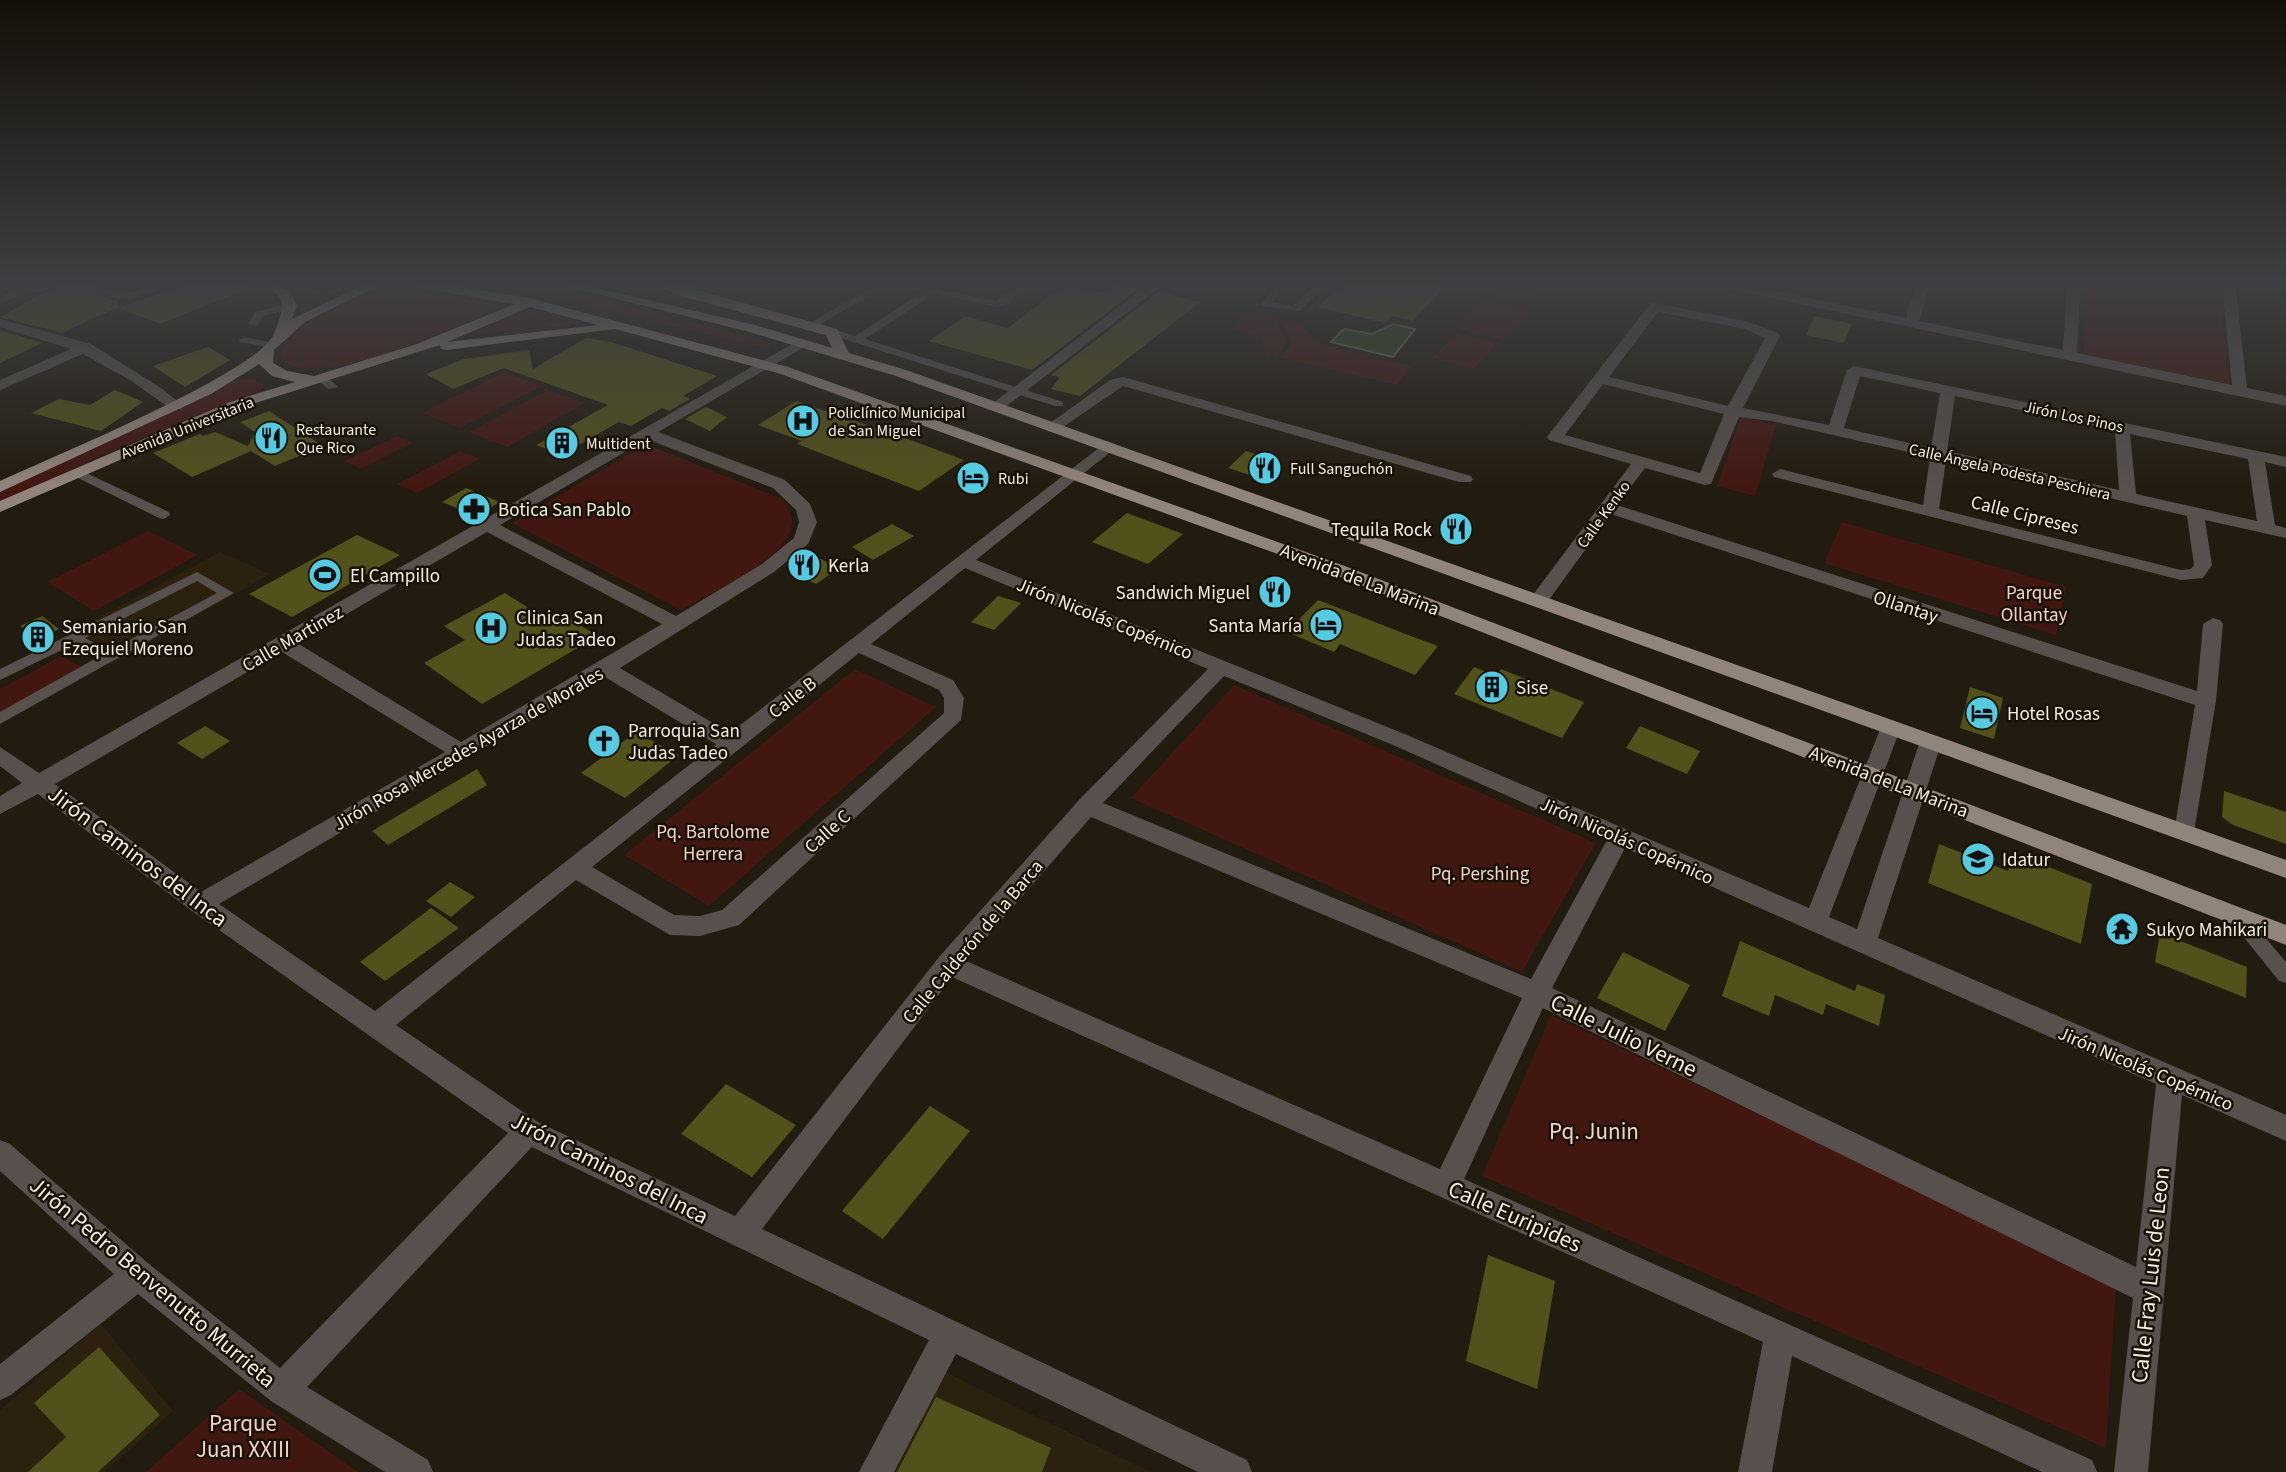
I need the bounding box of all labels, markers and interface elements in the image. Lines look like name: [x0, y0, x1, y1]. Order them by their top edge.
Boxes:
street label: Avenida Universitaria: [117, 391, 257, 465]
street label: Jirón Los Pinos: [2022, 396, 2126, 438]
hospital icon: Policlínico Municipal de San Miguel: [784, 402, 822, 440]
place label: Policlínico Municipal de San Miguel: [828, 402, 965, 442]
restaurant icon: Restaurante Que Rico: [252, 419, 290, 457]
place label: Restaurante Que Rico: [296, 419, 376, 459]
building icon: Multident: [543, 424, 581, 462]
place label: Multident: [586, 433, 651, 455]
street label: Calle Ángela Podesta Peschiera: [1907, 438, 2113, 506]
restaurant icon: Full Sanguchón: [1246, 449, 1284, 487]
place label: Full Sanguchón: [1290, 458, 1393, 480]
hotel icon: Rubi: [954, 459, 992, 497]
place label: Rubi: [998, 468, 1029, 490]
street label: Calle Kenko: [1572, 476, 1636, 553]
street label: Calle Cipreses: [1968, 489, 2082, 542]
pharmacy icon: Botica San Pablo: [455, 490, 493, 528]
place label: Botica San Pablo: [498, 497, 631, 524]
restaurant icon: Tequila Rock: [1437, 510, 1475, 548]
place label: Tequila Rock: [1331, 517, 1433, 544]
street label: Avenida de La Marina: [1276, 538, 1443, 623]
restaurant icon: Kerla: [785, 546, 823, 584]
place label: Kerla: [828, 553, 869, 580]
sports icon: El Campillo: [306, 556, 344, 594]
place label: El Campillo: [350, 563, 440, 590]
street label: Jirón Nicolás Copérnico: [1012, 572, 1197, 667]
restaurant icon: Sandwich Miguel: [1256, 573, 1294, 611]
place label: Sandwich Miguel: [1116, 580, 1250, 607]
park label: Parque Ollantay: [2001, 580, 2067, 629]
street label: Ollantay: [1870, 584, 1942, 631]
street label: Calle Martinez: [237, 600, 348, 679]
place label: Clinica San Judas Tadeo: [516, 605, 616, 654]
hotel icon: Santa María: [1307, 606, 1345, 644]
hospital icon: Clinica San Judas Tadeo: [472, 609, 510, 647]
place label: Santa María: [1208, 613, 1302, 640]
place label: Semaniario San Ezequiel Moreno: [62, 614, 194, 663]
building icon: Semaniario San Ezequiel Moreno: [19, 618, 57, 656]
street label: Jirón Rosa Mercedes Ayarza de Morales: [329, 661, 609, 838]
building icon: Sise: [1473, 668, 1511, 706]
street label: Calle B: [763, 671, 823, 726]
place label: Sise: [1516, 675, 1548, 702]
hotel icon: Hotel Rosas: [1963, 694, 2001, 732]
place label: Hotel Rosas: [2007, 701, 2100, 728]
place label: Parroquia San Judas Tadeo: [628, 718, 740, 767]
church icon: Parroquia San Judas Tadeo: [585, 722, 623, 760]
street label: Avenida de La Marina: [1805, 740, 1972, 825]
street label: Jirón Caminos del Inca: [41, 778, 235, 935]
street label: Jirón Nicolás Copérnico: [1535, 791, 1718, 892]
street label: Calle C: [799, 804, 857, 860]
park label: Pq. Bartolome Herrera: [656, 819, 770, 868]
school or university icon: Idatur: [1959, 840, 1997, 878]
place label: Idatur: [2002, 847, 2051, 874]
street label: Calle Calderón de la Barca: [896, 854, 1050, 1030]
park label: Pq. Pershing: [1431, 861, 1530, 888]
temple icon: Sukyo Mahikari: [2103, 910, 2141, 948]
place label: Sukyo Mahikari: [2146, 917, 2267, 944]
street label: Calle Julio Verne: [1545, 986, 1703, 1085]
street label: Jirón Nicolás Copérnico: [2054, 1020, 2237, 1118]
street label: Jirón Caminos del Inca: [505, 1104, 714, 1233]
park label: Pq. Junin: [1549, 1115, 1639, 1148]
street label: Calle Fray Luis de Leon: [2123, 1165, 2178, 1385]
street label: Jirón Pedro Benvenutto Murrieta: [22, 1169, 283, 1396]
street label: Calle Euripides: [1443, 1172, 1587, 1261]
park label: Parque Juan XXIII: [196, 1407, 290, 1466]

